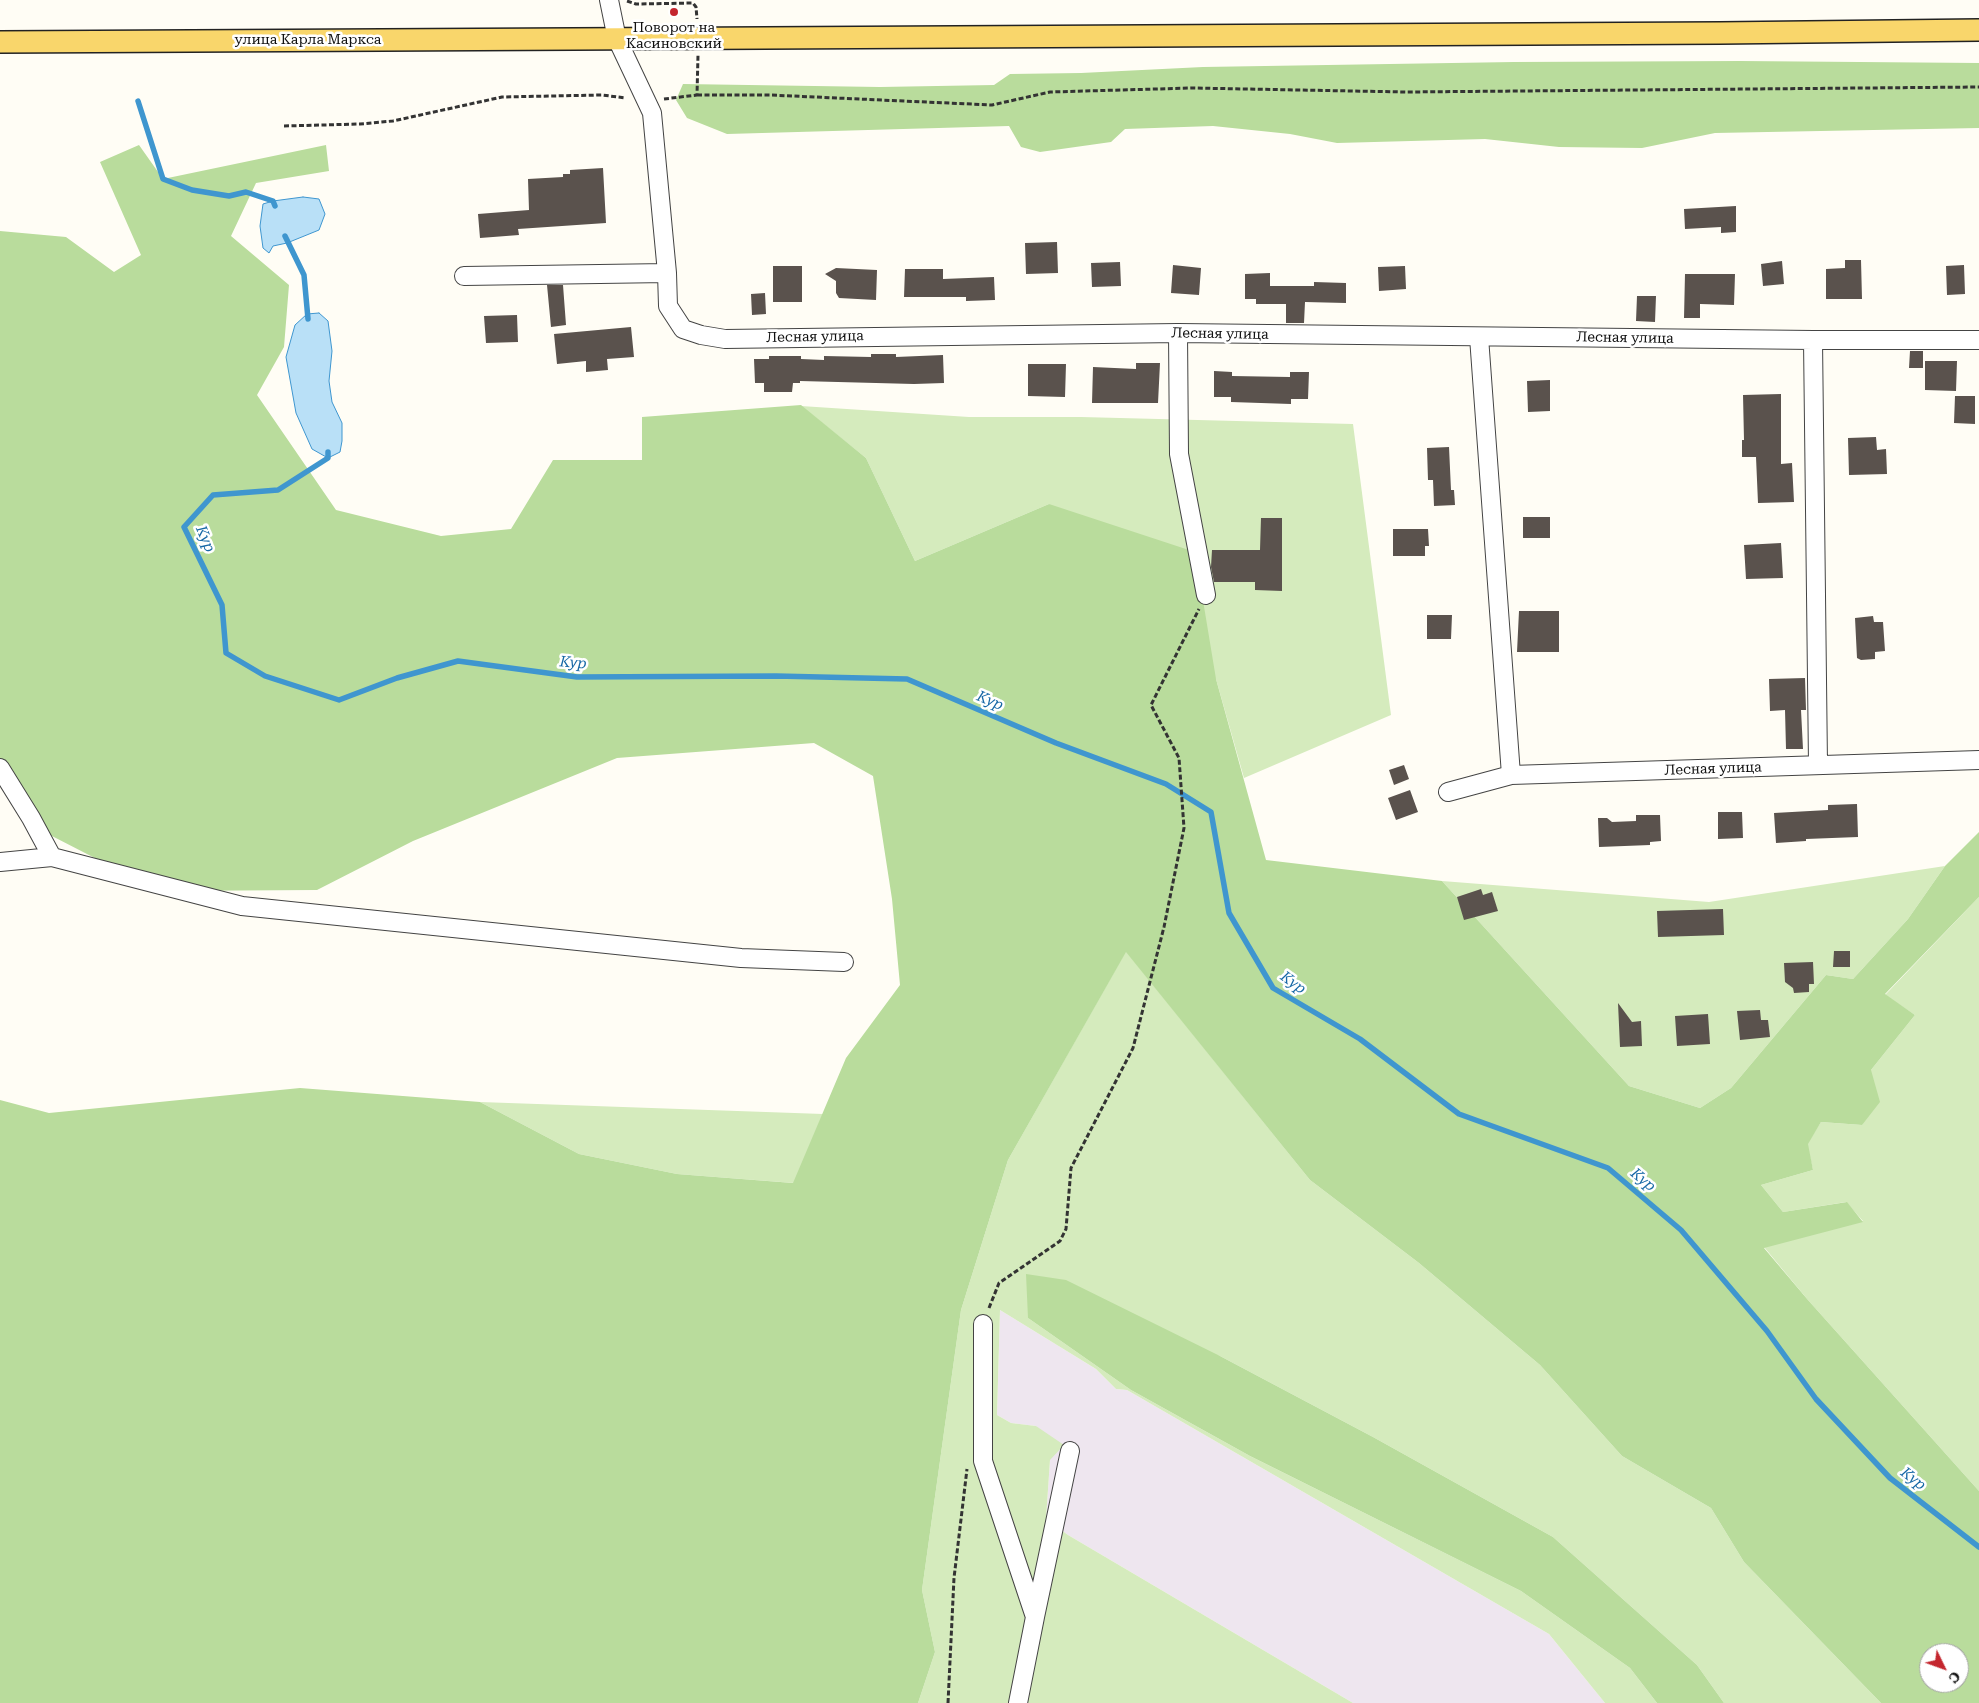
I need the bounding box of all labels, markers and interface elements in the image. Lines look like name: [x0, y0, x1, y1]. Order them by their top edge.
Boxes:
marker: Поворот на Касиновский: [668, 6, 680, 18]
place label: Поворот на Касиновский: [626, 20, 722, 52]
street label: улица Карла Маркса: [235, 32, 381, 48]
street label: Лесная улица: [1171, 325, 1269, 343]
street label: Лесная улица: [766, 328, 864, 346]
street label: Лесная улица: [1576, 329, 1674, 347]
water label: Кур: [191, 523, 219, 555]
water label: Кур: [559, 653, 587, 673]
water label: Кур: [974, 687, 1006, 715]
street label: Лесная улица: [1664, 759, 1762, 779]
water label: Кур: [1277, 968, 1309, 998]
water label: Кур: [1627, 1164, 1659, 1196]
water label: Кур: [1897, 1464, 1929, 1494]
north arrow: [1919, 1643, 1969, 1693]
text: С: [1945, 1668, 1964, 1686]

